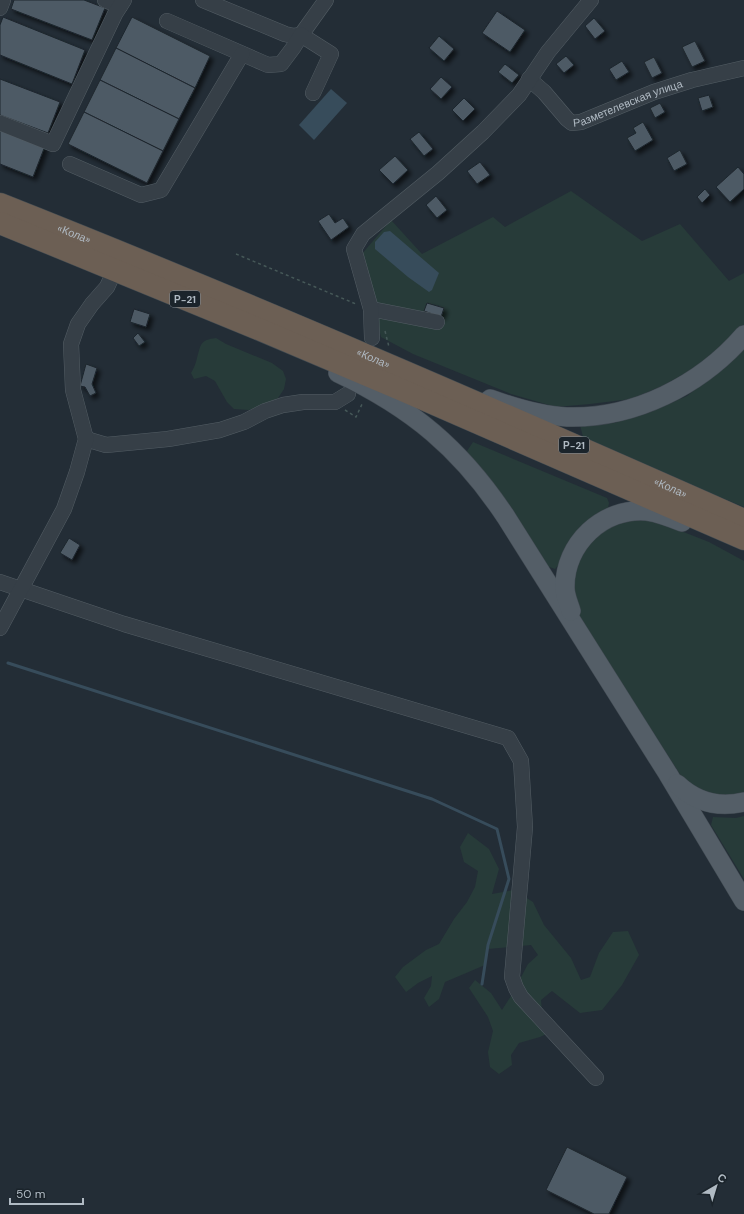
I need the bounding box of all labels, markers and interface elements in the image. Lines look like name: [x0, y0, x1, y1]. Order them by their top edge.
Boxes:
street label: Разметелевская улица: [572, 76, 685, 130]
street label: «Кола»: [56, 221, 93, 247]
road number: Р-21: [170, 291, 200, 307]
street label: «Кола»: [355, 345, 392, 371]
road number: Р-21: [559, 437, 589, 453]
street label: «Кола»: [652, 474, 689, 501]
north arrow: [696, 1166, 736, 1206]
text: С: [715, 1170, 730, 1186]
scale bar: [10, 1180, 83, 1206]
text: 50 m: [16, 1186, 45, 1202]

